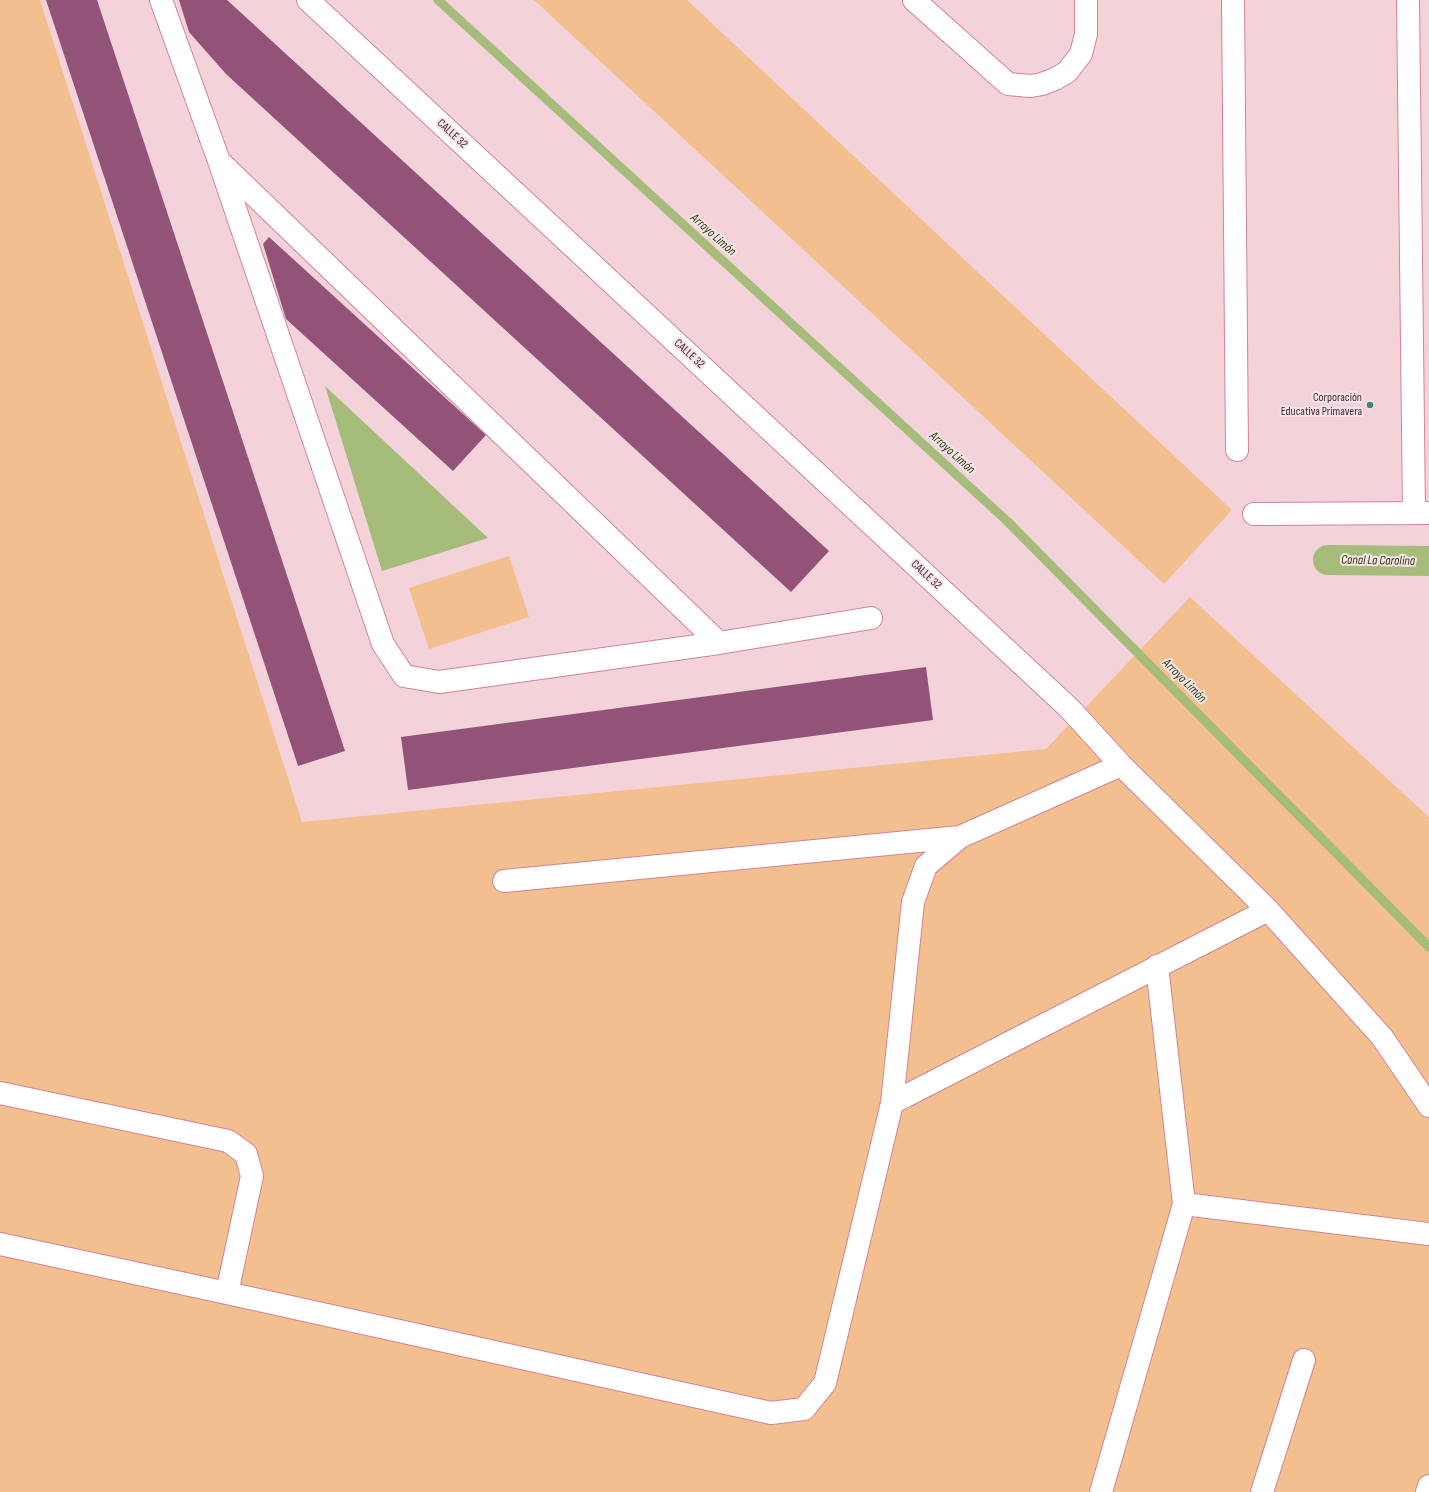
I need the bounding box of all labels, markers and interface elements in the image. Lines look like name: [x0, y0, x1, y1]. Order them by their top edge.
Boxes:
street label: CALLE 32: [434, 116, 470, 152]
water label: Arroyo Limón: [687, 210, 739, 260]
street label: CALLE 32: [671, 336, 707, 372]
place label: Corporación Educativa Primavera: [1281, 391, 1362, 419]
marker: Corporación Educativa Primavera: [1365, 400, 1375, 410]
water label: Arroyo Limón: [926, 428, 978, 478]
water label: Canal La Carolina: [1341, 553, 1415, 569]
street label: CALLE 32: [908, 557, 944, 593]
water label: Arroyo Limón: [1159, 656, 1209, 706]

